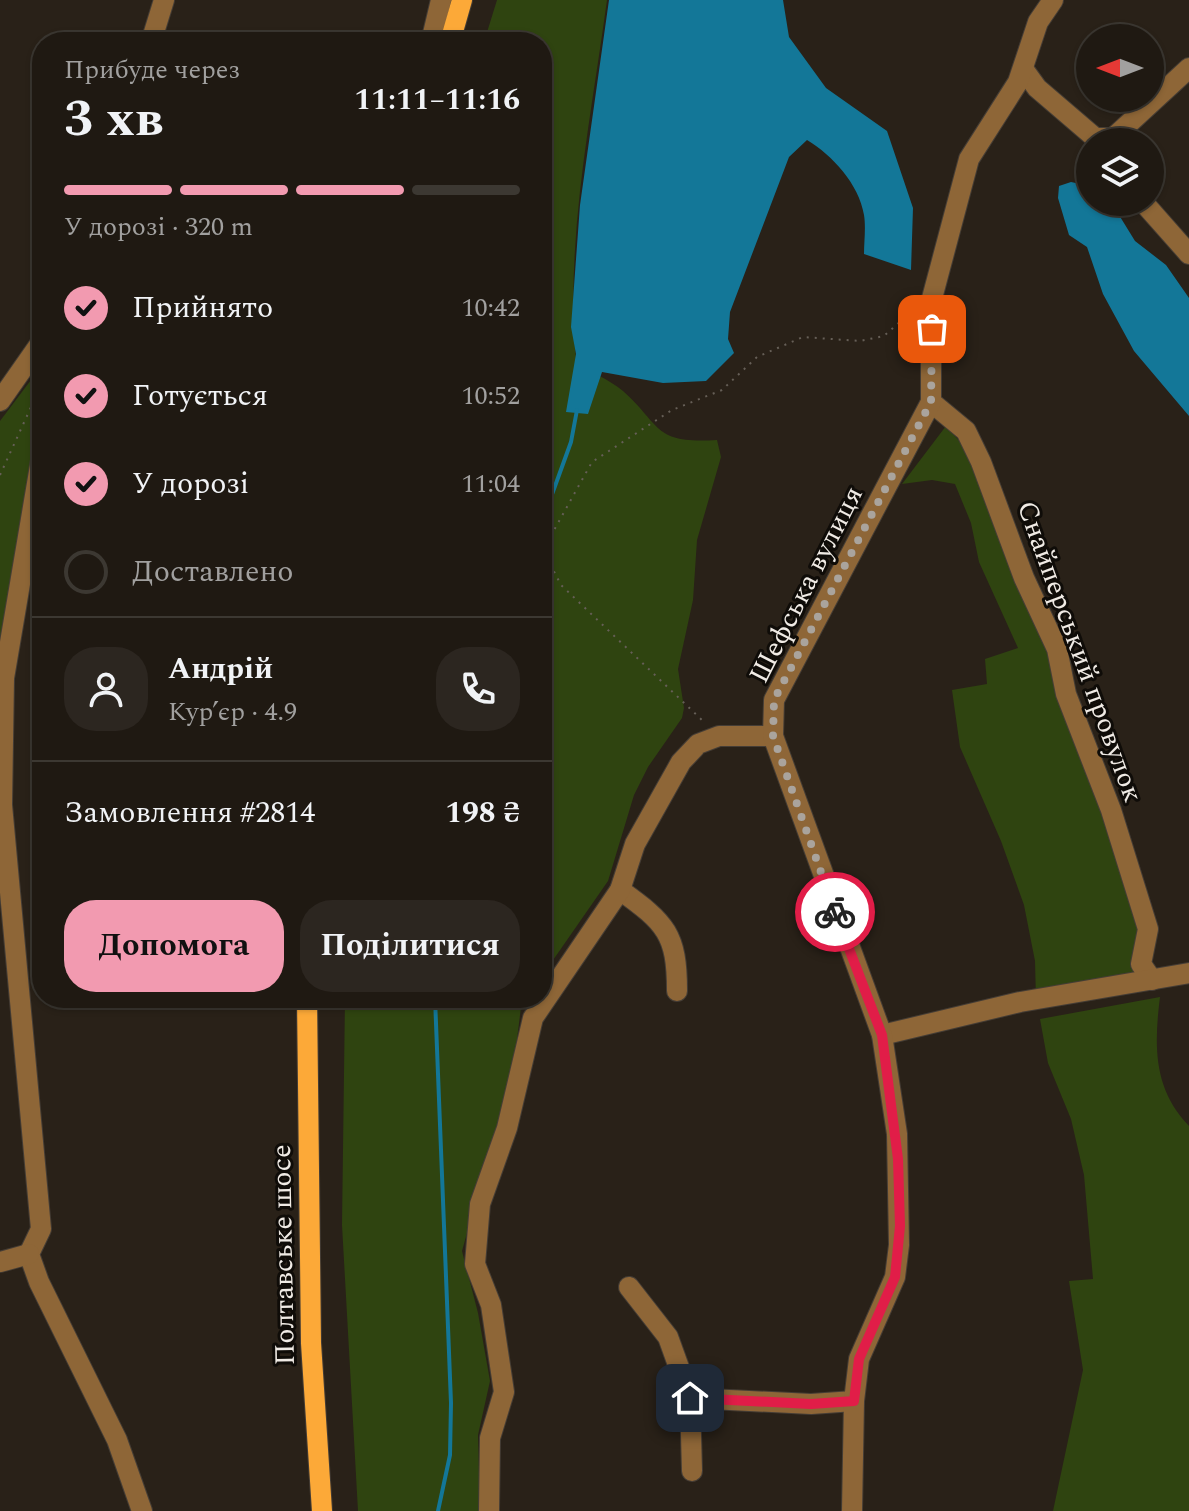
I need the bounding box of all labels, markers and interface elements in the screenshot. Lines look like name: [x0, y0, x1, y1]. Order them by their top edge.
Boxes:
north arrow: [1076, 24, 1164, 112]
map controls: [1076, 24, 1164, 216]
text: Прибуде через: [64, 50, 240, 90]
text: 11:11–11:16: [354, 77, 520, 123]
text: 3 хв: [64, 80, 163, 159]
button: layers: [1076, 128, 1164, 216]
text: У дорозі · 320 m: [64, 207, 253, 247]
text: Прийнято: [132, 285, 273, 331]
icon: check: [64, 286, 108, 330]
text: 10:42: [461, 288, 520, 328]
pin: [898, 295, 966, 363]
icon: bag: [910, 307, 954, 351]
text: Готується: [132, 373, 268, 419]
icon: check: [64, 374, 108, 418]
text: 10:52: [461, 376, 520, 416]
text: У дорозі: [132, 461, 249, 507]
icon: check: [64, 462, 108, 506]
text: 11:04: [461, 464, 520, 504]
street label: Шефська вулиця: [738, 478, 875, 691]
street label: Снайперський провулок: [1005, 495, 1154, 808]
text: Доставлено: [132, 549, 293, 595]
text: Андрій: [168, 646, 273, 692]
button: person: [64, 647, 148, 731]
button: phone: [436, 647, 520, 731]
text: Кур’єр · 4.9: [168, 692, 297, 732]
text: Замовлення #2814: [64, 790, 315, 836]
text: 198 ₴: [445, 790, 520, 836]
courier: [795, 872, 875, 952]
icon: bike: [813, 890, 857, 934]
button: Допомога: [64, 900, 284, 992]
button: Поділитися: [300, 900, 520, 992]
street label: Полтавське шосе: [260, 1144, 307, 1366]
pin: [656, 1364, 724, 1432]
icon: home: [668, 1376, 712, 1420]

